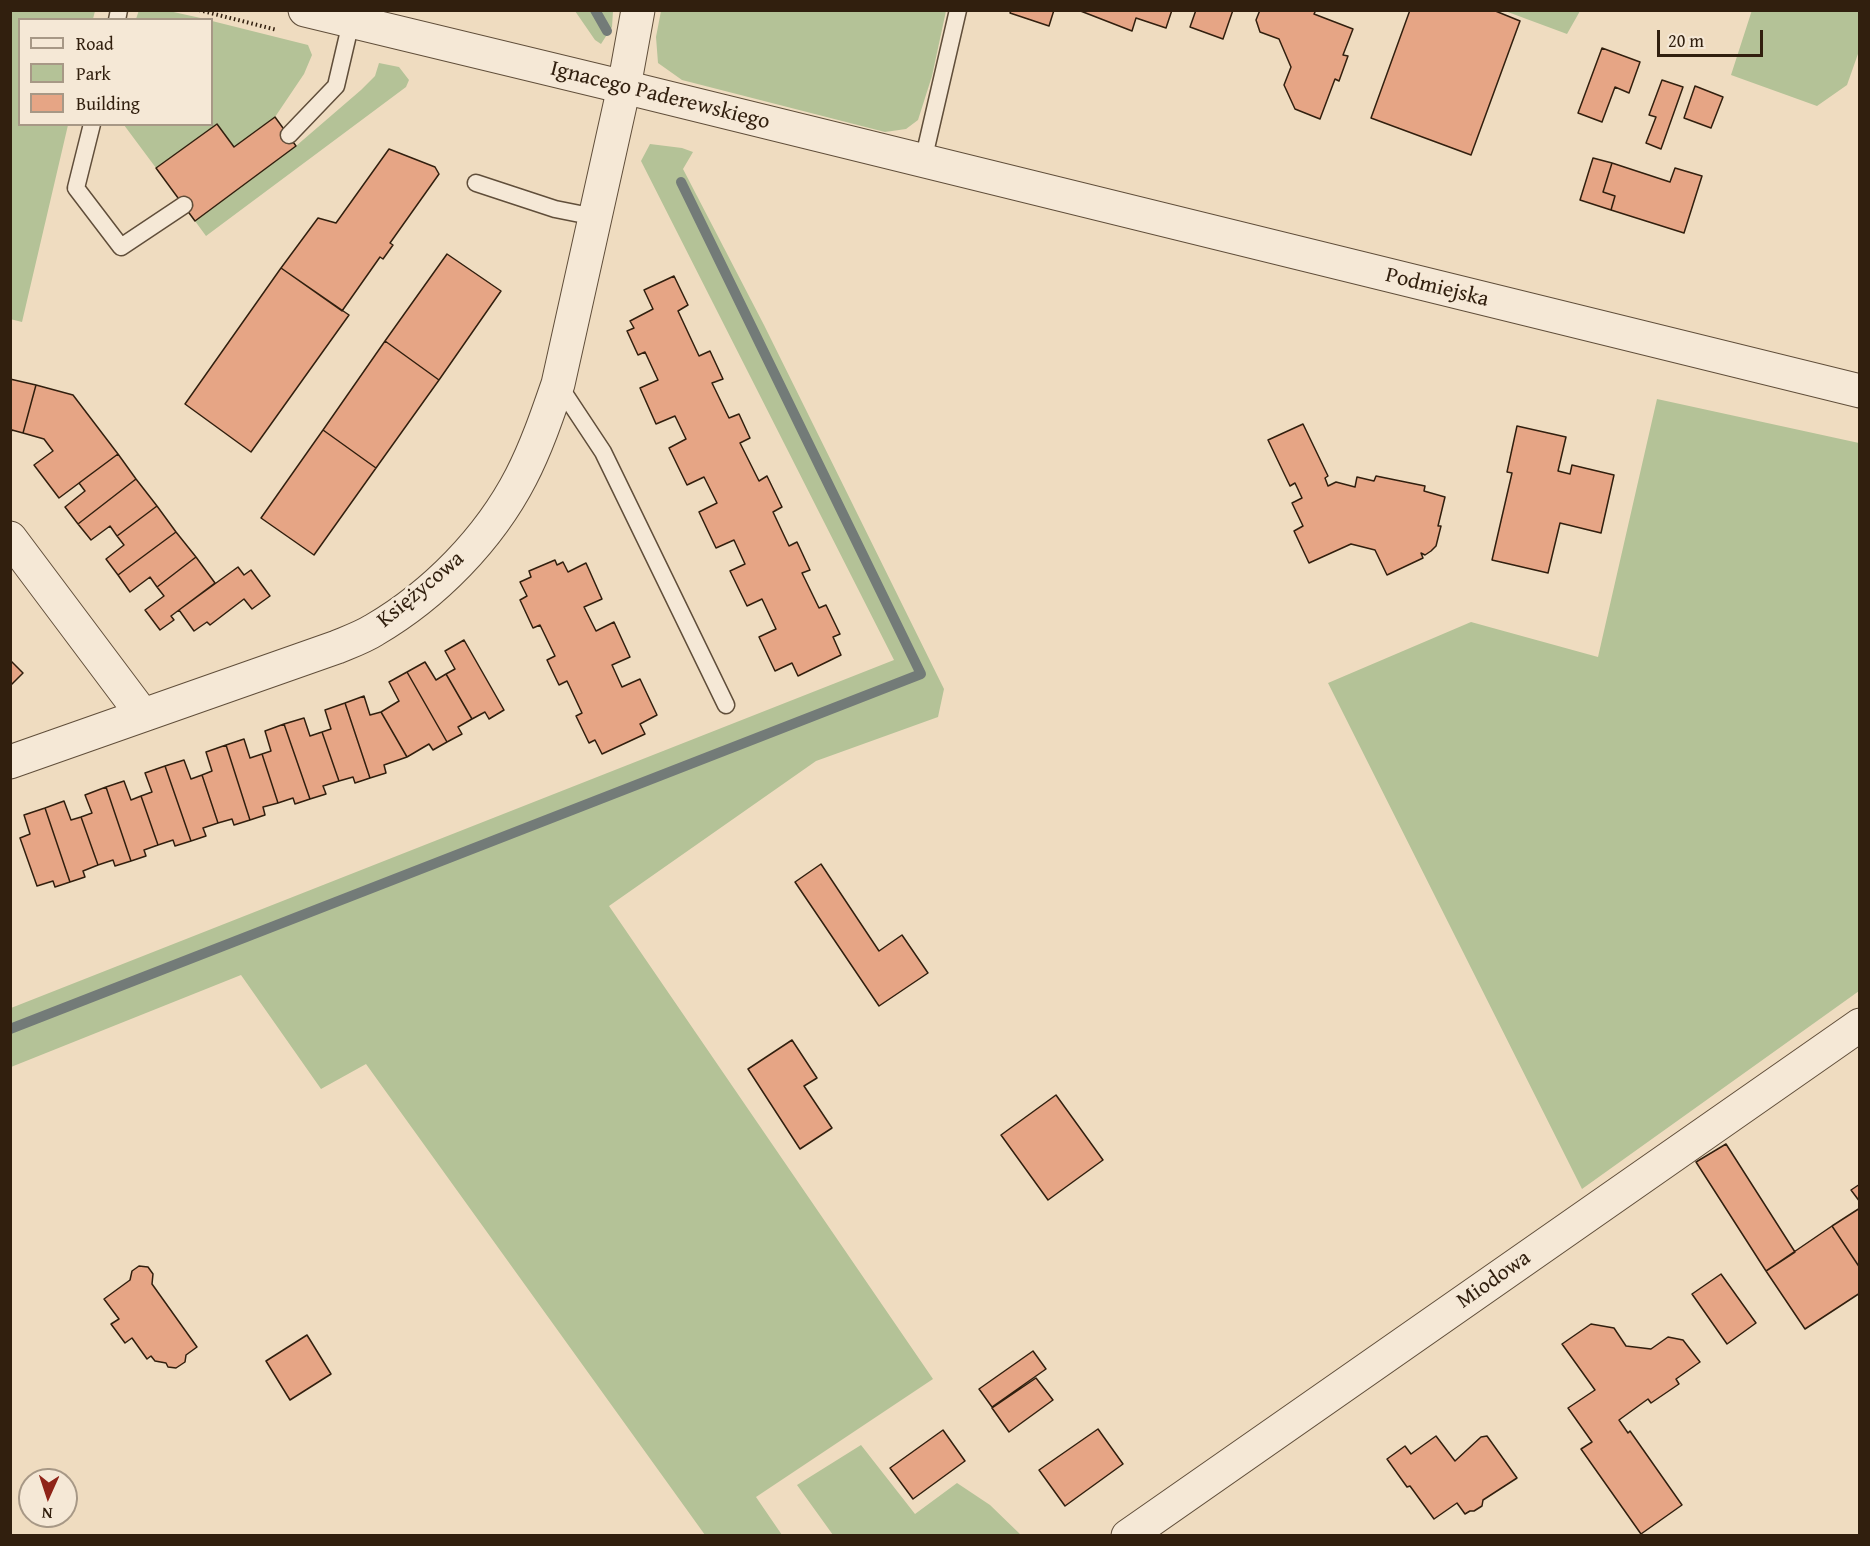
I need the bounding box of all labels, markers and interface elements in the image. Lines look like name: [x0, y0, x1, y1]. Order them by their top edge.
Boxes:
legend: [18, 18, 213, 126]
scale bar: [1660, 18, 1766, 56]
text: 20 m: [1668, 27, 1704, 54]
text: Road: [76, 30, 114, 57]
street label: Ignacego Paderewskiego: [548, 56, 772, 136]
text: Park: [76, 60, 111, 87]
text: Building: [76, 90, 140, 117]
street label: Podmiejska: [1383, 262, 1491, 314]
street label: Księżycowa: [372, 546, 470, 634]
street label: Miodowa: [1452, 1245, 1536, 1315]
north arrow: [18, 1468, 78, 1528]
text: N: [41, 1502, 53, 1526]

